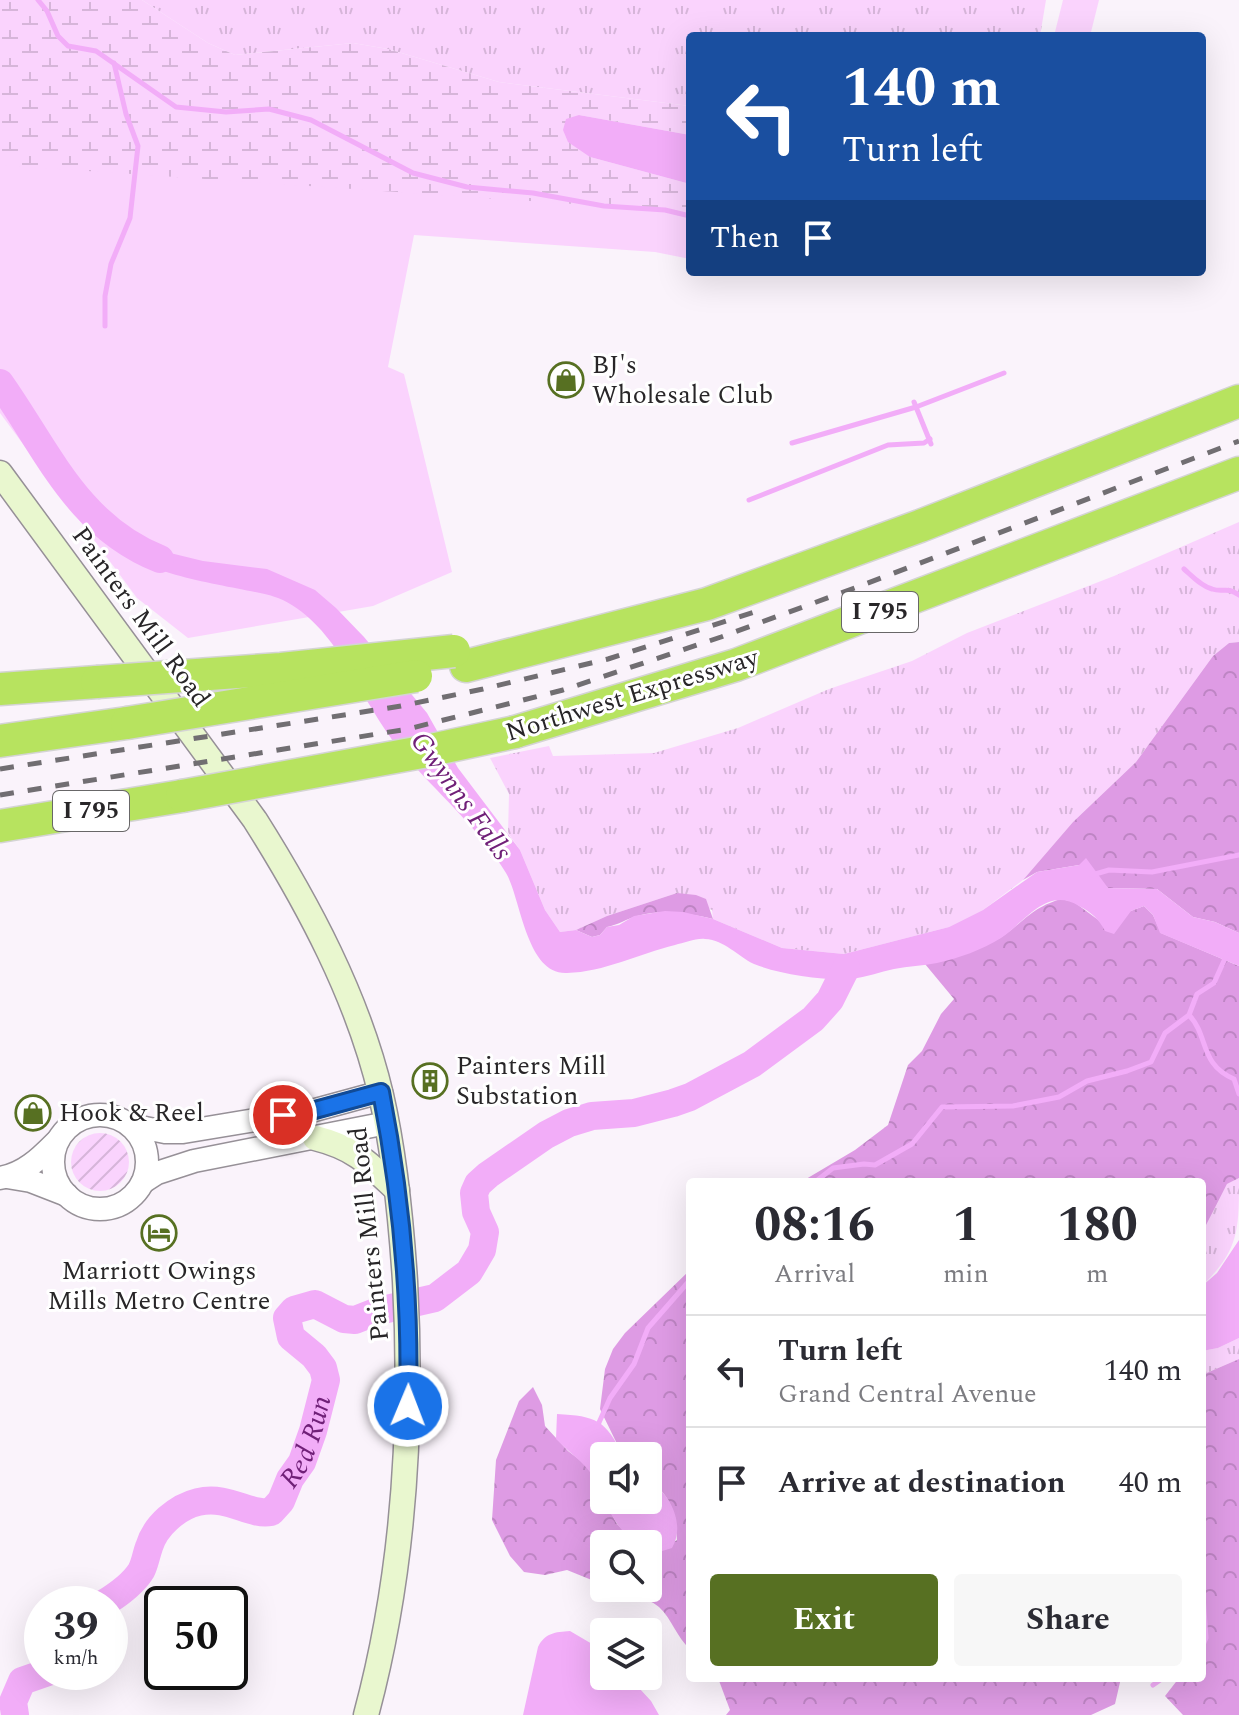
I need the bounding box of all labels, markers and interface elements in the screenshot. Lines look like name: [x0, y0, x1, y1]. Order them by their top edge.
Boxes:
text: 140 m: [842, 46, 1001, 131]
icon: left: [710, 64, 814, 168]
text: Turn left: [842, 123, 983, 178]
text: Then: [710, 215, 780, 261]
icon: arrive: [796, 216, 840, 260]
place label: BJ's Wholesale Club: [592, 345, 773, 415]
shop icon: BJ's Wholesale Club: [547, 361, 585, 399]
street label: Painters Mill Road: [62, 518, 220, 716]
road number: I 795: [842, 592, 918, 632]
street label: Northwest Expressway: [501, 637, 765, 752]
water label: Gwynns Falls: [399, 722, 523, 870]
road number: I 795: [53, 791, 129, 831]
place label: Painters Mill Substation: [456, 1046, 606, 1116]
building icon: Painters Mill Substation: [411, 1062, 449, 1100]
pin: [249, 1081, 317, 1149]
place label: Hook & Reel: [59, 1093, 204, 1133]
icon: arrive: [261, 1093, 305, 1137]
shop icon: Hook & Reel: [14, 1094, 52, 1132]
street label: Painters Mill Road: [338, 1125, 400, 1343]
text: 08:16: [754, 1189, 875, 1262]
text: 1: [952, 1189, 979, 1262]
text: 180: [1057, 1189, 1138, 1262]
hotel icon: Marriott Owings Mills Metro Centre: [140, 1214, 178, 1252]
place label: Marriott Owings Mills Metro Centre: [48, 1251, 270, 1321]
text: Arrival: [774, 1254, 855, 1294]
text: min: [943, 1254, 989, 1294]
text: m: [1086, 1254, 1108, 1294]
text: Turn left: [778, 1328, 903, 1374]
text: 140 m: [1104, 1348, 1182, 1394]
icon: left: [710, 1349, 754, 1393]
position arrow: [366, 1364, 450, 1448]
text: Grand Central Avenue: [778, 1374, 1037, 1414]
water label: Red Run: [268, 1391, 343, 1497]
map controls: [590, 1442, 662, 1690]
button: sound: [590, 1442, 662, 1514]
text: Arrive at destination: [778, 1460, 1065, 1506]
text: 40 m: [1119, 1460, 1182, 1506]
icon: arrive: [710, 1461, 754, 1505]
button: search: [590, 1530, 662, 1602]
button: Exit: [710, 1574, 938, 1666]
button: Share: [954, 1574, 1182, 1666]
speed limit sign: 50: [144, 1586, 248, 1690]
text: 39: [54, 1597, 98, 1658]
button: layers: [590, 1618, 662, 1690]
text: km/h: [54, 1643, 99, 1673]

